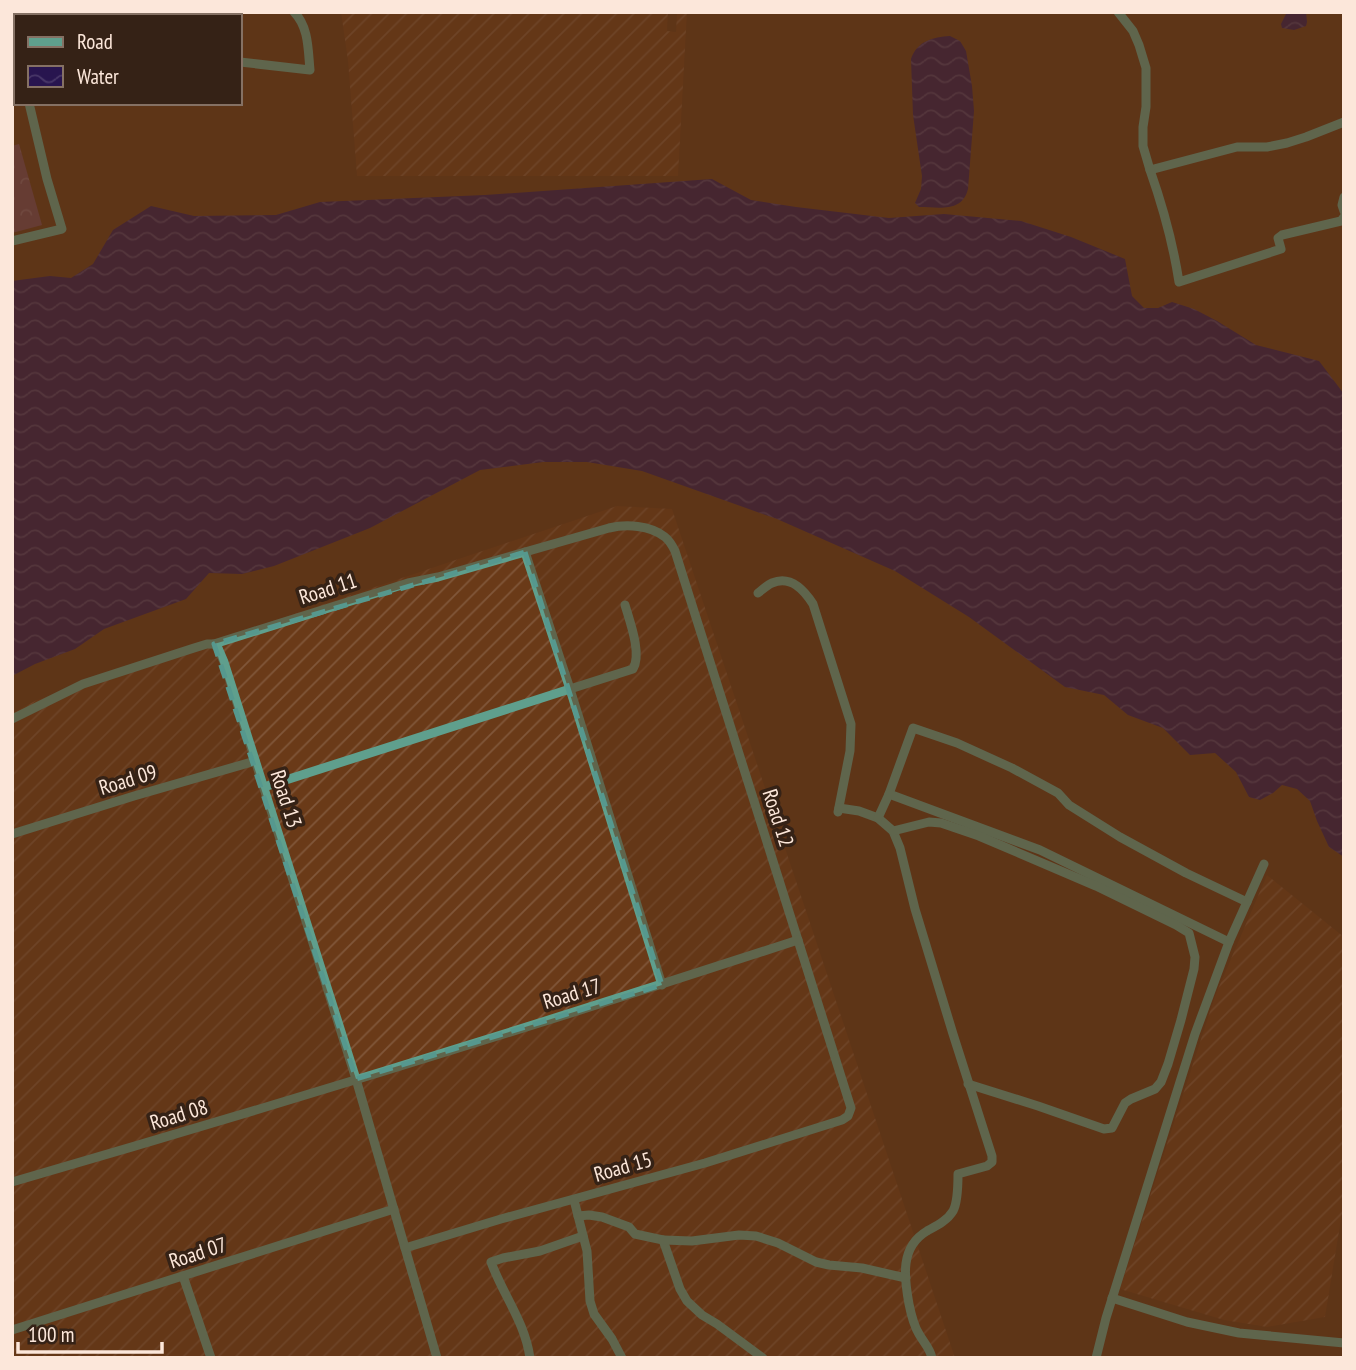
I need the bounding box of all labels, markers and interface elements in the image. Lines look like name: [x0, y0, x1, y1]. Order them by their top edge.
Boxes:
legend: [14, 14, 242, 105]
text: Road: [77, 28, 113, 55]
text: Water: [77, 63, 119, 90]
street label: Road 11: [296, 567, 360, 611]
street label: Road 09: [96, 758, 160, 801]
street label: Road 13: [264, 767, 308, 831]
street label: Road 12: [756, 786, 800, 850]
street label: Road 17: [540, 972, 604, 1015]
street label: Road 08: [147, 1093, 211, 1136]
street label: Road 15: [591, 1145, 655, 1188]
street label: Road 07: [166, 1231, 230, 1275]
scale bar: [18, 1310, 161, 1354]
text: 100 m: [28, 1321, 74, 1348]

